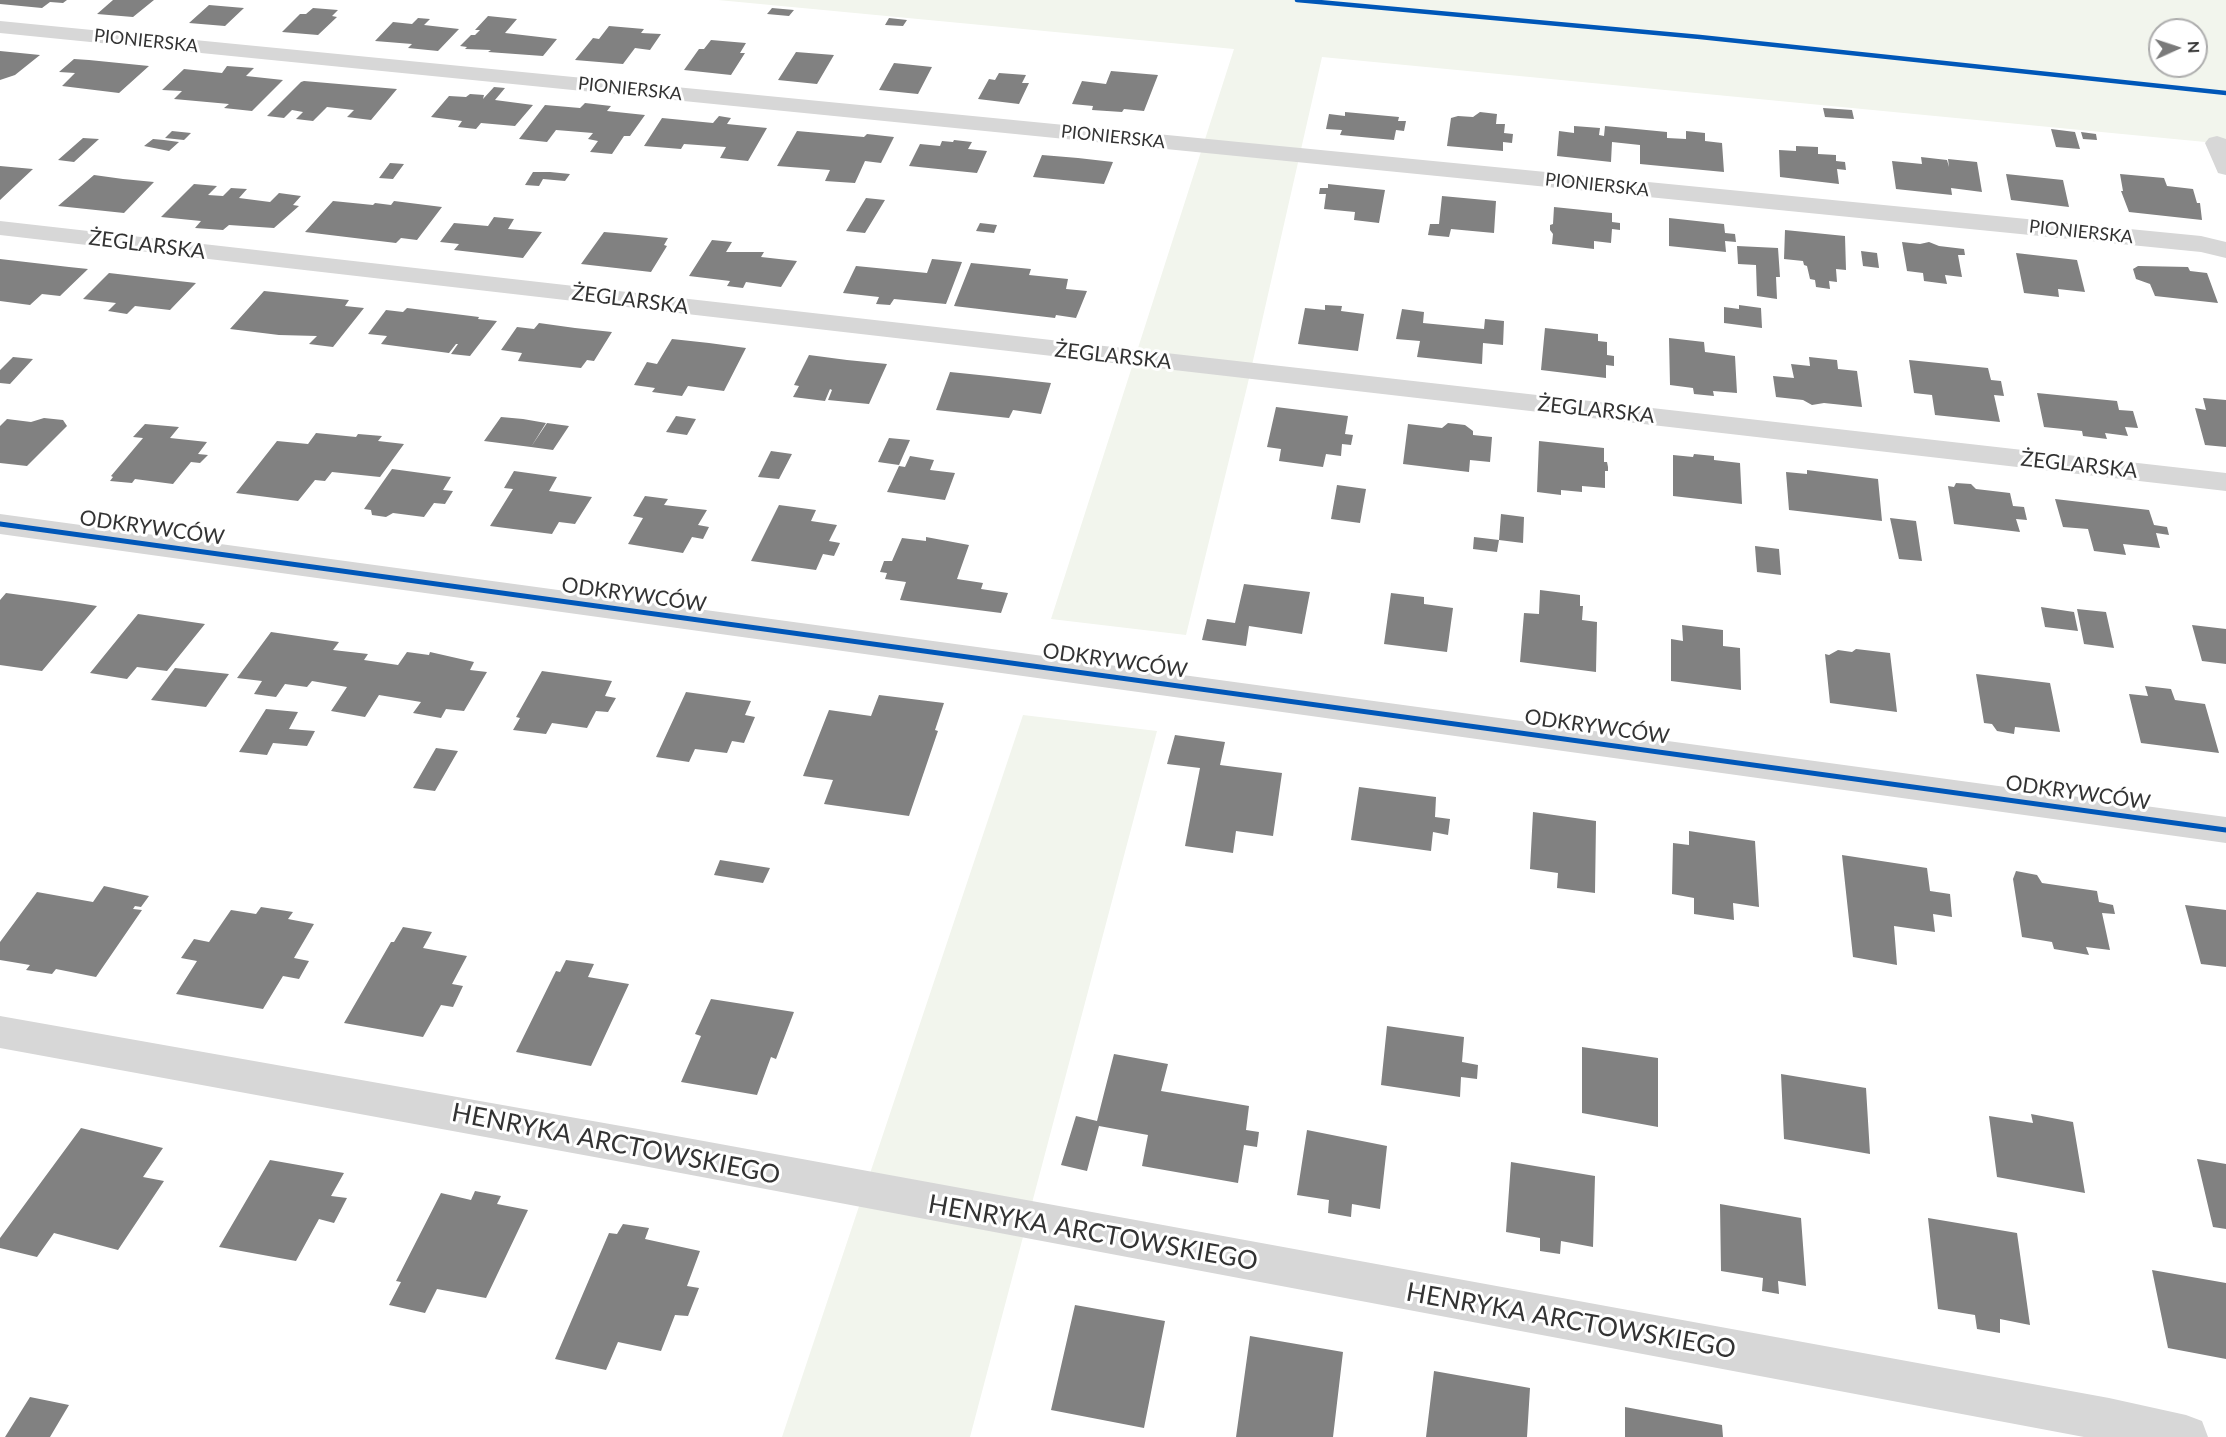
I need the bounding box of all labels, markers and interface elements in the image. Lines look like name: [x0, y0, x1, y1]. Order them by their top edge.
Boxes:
north arrow: [2148, 18, 2208, 78]
street label: PIONIERSKA: [93, 25, 199, 57]
text: N: [2185, 40, 2204, 54]
street label: PIONIERSKA: [577, 73, 683, 105]
street label: PIONIERSKA: [1060, 121, 1166, 153]
street label: PIONIERSKA: [1544, 169, 1650, 201]
street label: PIONIERSKA: [2028, 216, 2134, 248]
street label: ŻEGLARSKA: [87, 225, 207, 265]
street label: ŻEGLARSKA: [570, 280, 690, 320]
street label: ŻEGLARSKA: [1053, 337, 1173, 375]
street label: ŻEGLARSKA: [1536, 391, 1656, 429]
street label: ŻEGLARSKA: [2019, 446, 2139, 484]
street label: ODKRYWCÓW: [78, 505, 226, 551]
street label: ODKRYWCÓW: [560, 572, 708, 618]
street label: ODKRYWCÓW: [1041, 638, 1189, 684]
street label: ODKRYWCÓW: [1523, 704, 1671, 750]
street label: ODKRYWCÓW: [2004, 770, 2152, 816]
street label: HENRYKA ARCTOWSKIEGO: [449, 1097, 783, 1191]
street label: HENRYKA ARCTOWSKIEGO: [926, 1189, 1260, 1277]
street label: HENRYKA ARCTOWSKIEGO: [1404, 1277, 1738, 1365]

